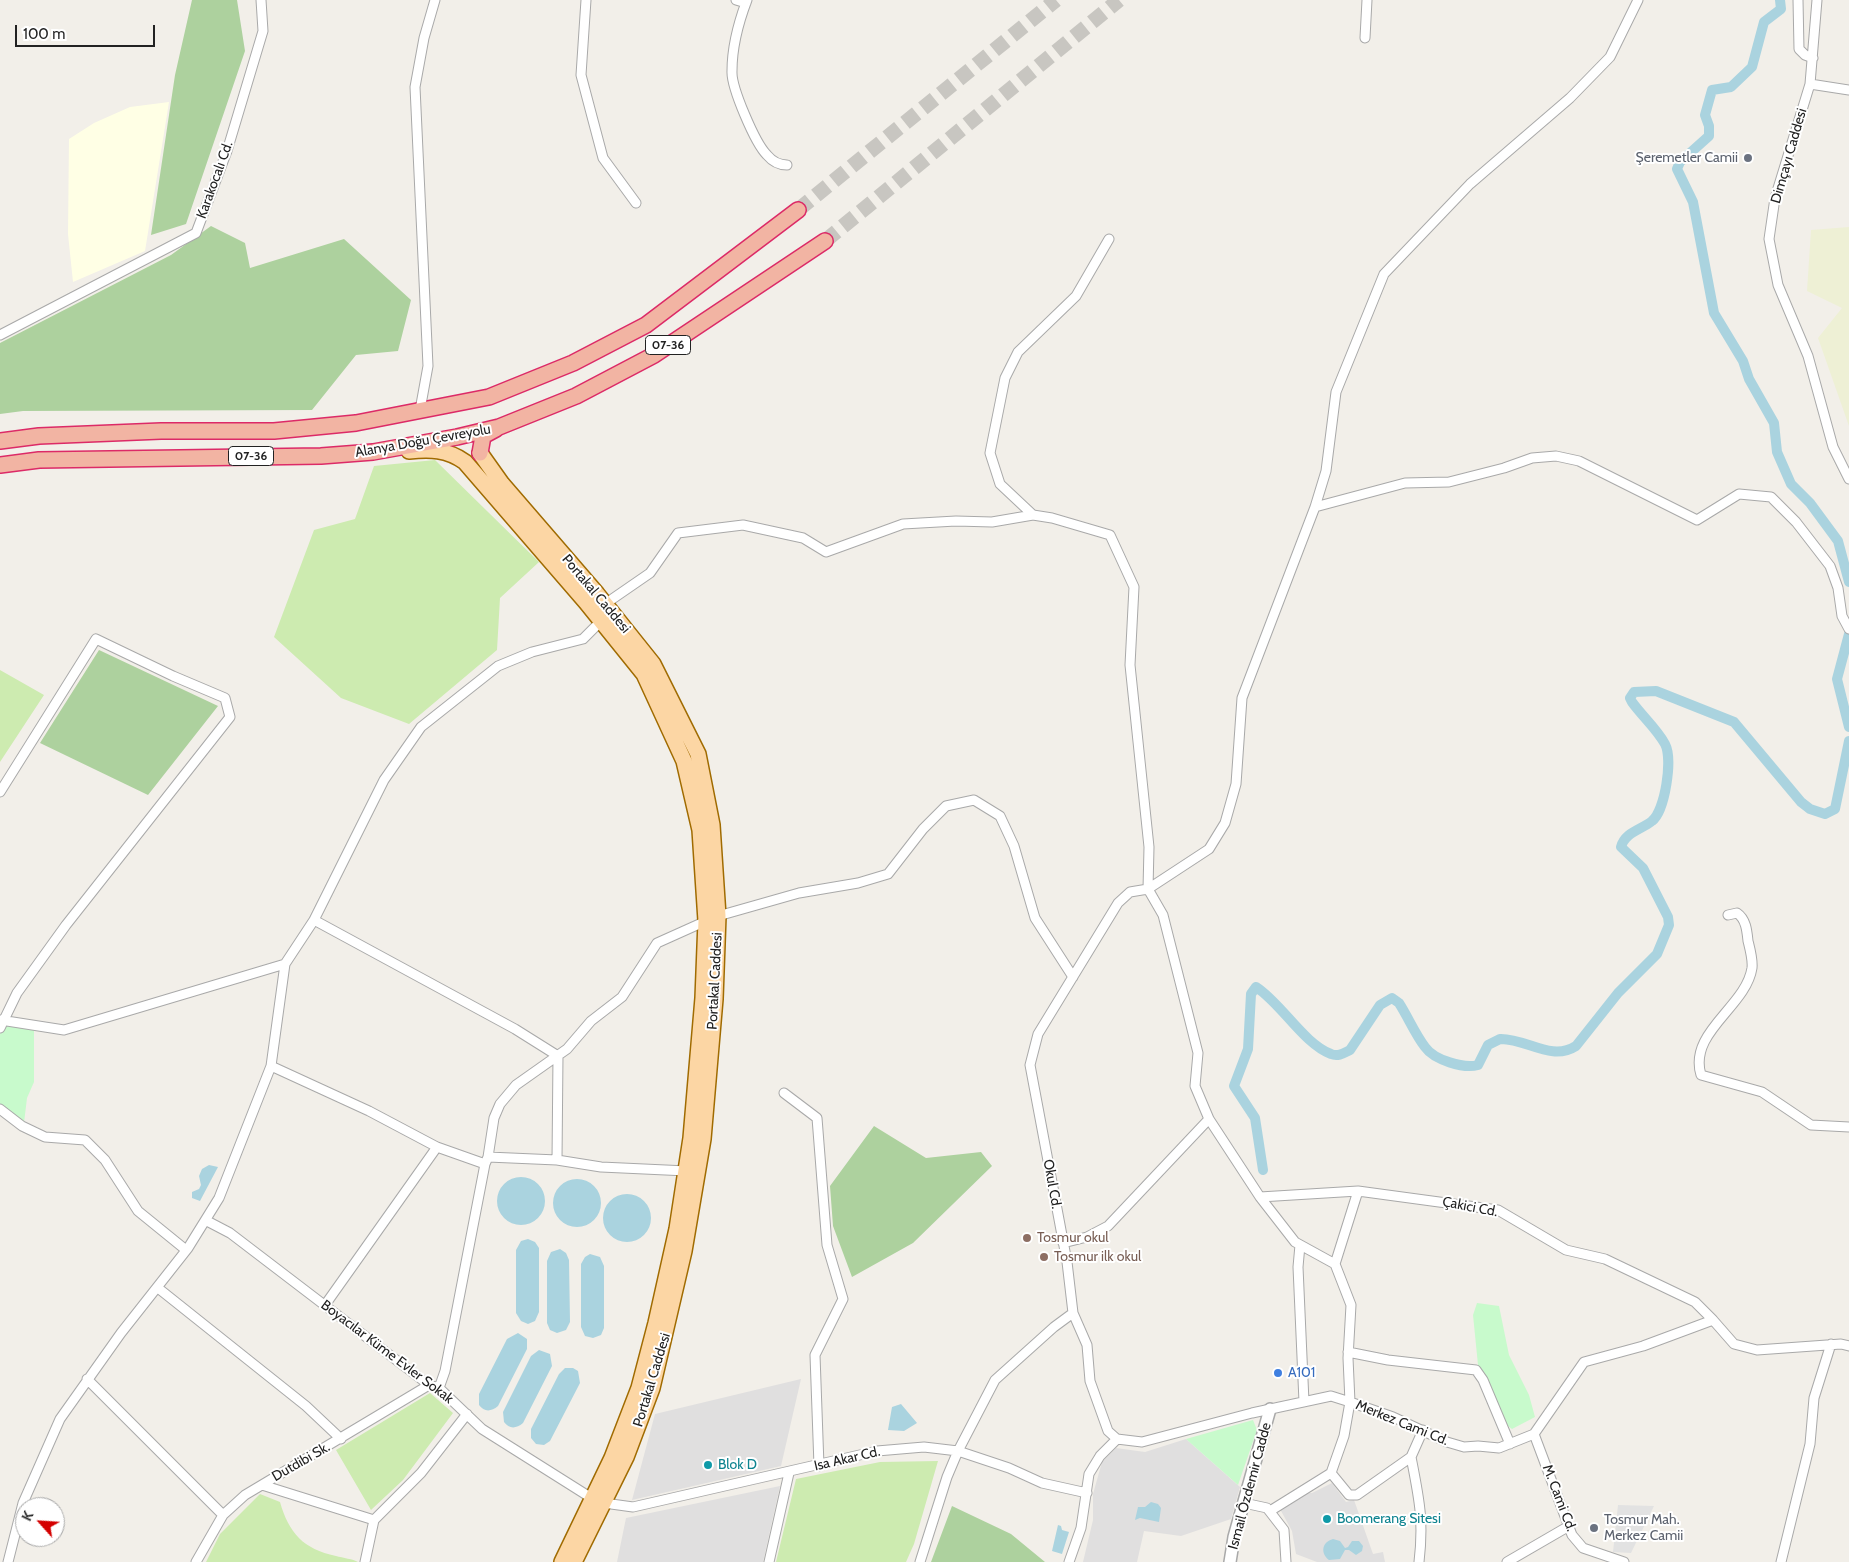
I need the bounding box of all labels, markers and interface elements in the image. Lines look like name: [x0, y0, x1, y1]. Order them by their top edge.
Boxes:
scale bar: [18, 15, 158, 47]
text: 100 m: [23, 25, 65, 43]
street label: Dimçayı Caddesi: [1767, 107, 1811, 205]
street label: Karakocalı Cd.: [193, 139, 237, 221]
place label: Şeremetler Camii: [1636, 150, 1738, 166]
marker: Şeremetler Camii: [1742, 152, 1754, 164]
road number: 07-36: [646, 336, 690, 354]
street label: Alanya Doğu Çevreyolu: [354, 421, 492, 461]
road number: 07-36: [228, 446, 274, 466]
street label: Portakal Caddesi: [558, 551, 634, 637]
street label: Portakal Caddesi: [704, 932, 726, 1030]
street label: Okul Cd.: [1039, 1158, 1065, 1210]
street label: Çakici Cd.: [1441, 1193, 1499, 1221]
place label: Tosmur okul: [1037, 1230, 1109, 1246]
marker: Tosmur okul: [1021, 1232, 1033, 1244]
place label: Tosmur ilk okul: [1054, 1249, 1141, 1265]
marker: Tosmur ilk okul: [1038, 1251, 1050, 1263]
street label: Boyacılar Küme Evler Sokak: [317, 1297, 457, 1407]
street label: Portakal Caddesi: [630, 1331, 674, 1429]
place label: A101: [1288, 1365, 1315, 1381]
marker: A101: [1272, 1367, 1284, 1379]
street label: Merkez Cami Cd.: [1353, 1397, 1451, 1449]
street label: Ismail Ôzdemir Cadde: [1225, 1421, 1275, 1551]
street label: Dutdibi Sk.: [269, 1439, 333, 1485]
street label: Isa Akar Cd.: [812, 1443, 882, 1475]
place label: Blok D: [718, 1457, 757, 1473]
marker: Blok D: [702, 1459, 714, 1471]
street label: M. Cami Cd.: [1539, 1462, 1579, 1534]
north arrow: [15, 1497, 65, 1547]
text: K: [17, 1508, 37, 1524]
place label: Boomerang Sitesi: [1337, 1511, 1441, 1527]
place label: Tosmur Mah. Merkez Camii: [1604, 1512, 1683, 1544]
marker: Boomerang Sitesi: [1321, 1513, 1333, 1525]
marker: Tosmur Mah. Merkez Camii: [1588, 1522, 1600, 1534]

